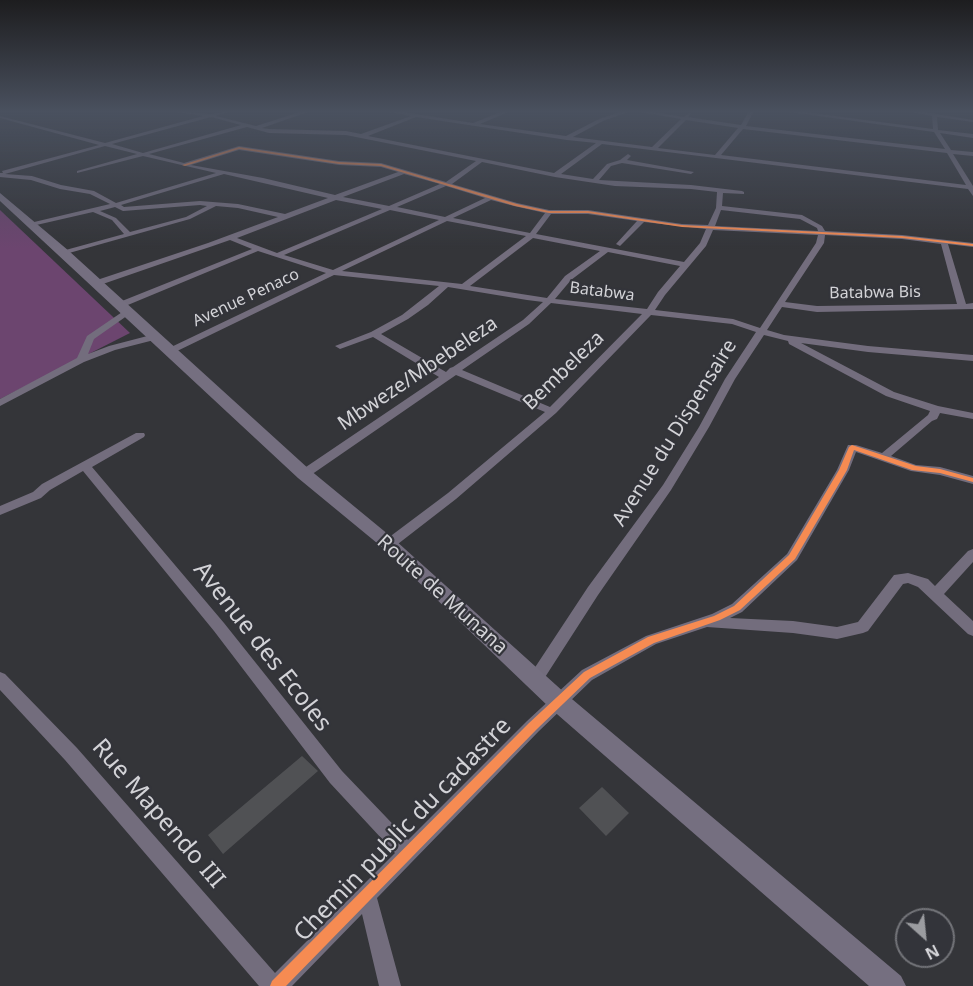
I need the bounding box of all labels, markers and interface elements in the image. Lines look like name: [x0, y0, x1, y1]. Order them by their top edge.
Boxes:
street label: Avenue Penaco: [190, 265, 302, 331]
street label: Batabwa: [568, 278, 636, 306]
street label: Batabwa Bis: [829, 283, 921, 303]
street label: Mbweze/Mbebeleza: [334, 312, 502, 436]
street label: Bembeleza: [518, 326, 610, 416]
street label: Avenue du Dispensaire: [608, 335, 742, 531]
street label: Route de Munana: [372, 530, 512, 660]
street label: Avenue des Ecoles: [187, 557, 337, 737]
street label: Chemin public du cadastre: [288, 712, 518, 948]
street label: Rue Mapendo III: [86, 734, 230, 894]
north arrow: [895, 908, 955, 968]
text: N: [921, 939, 943, 965]

